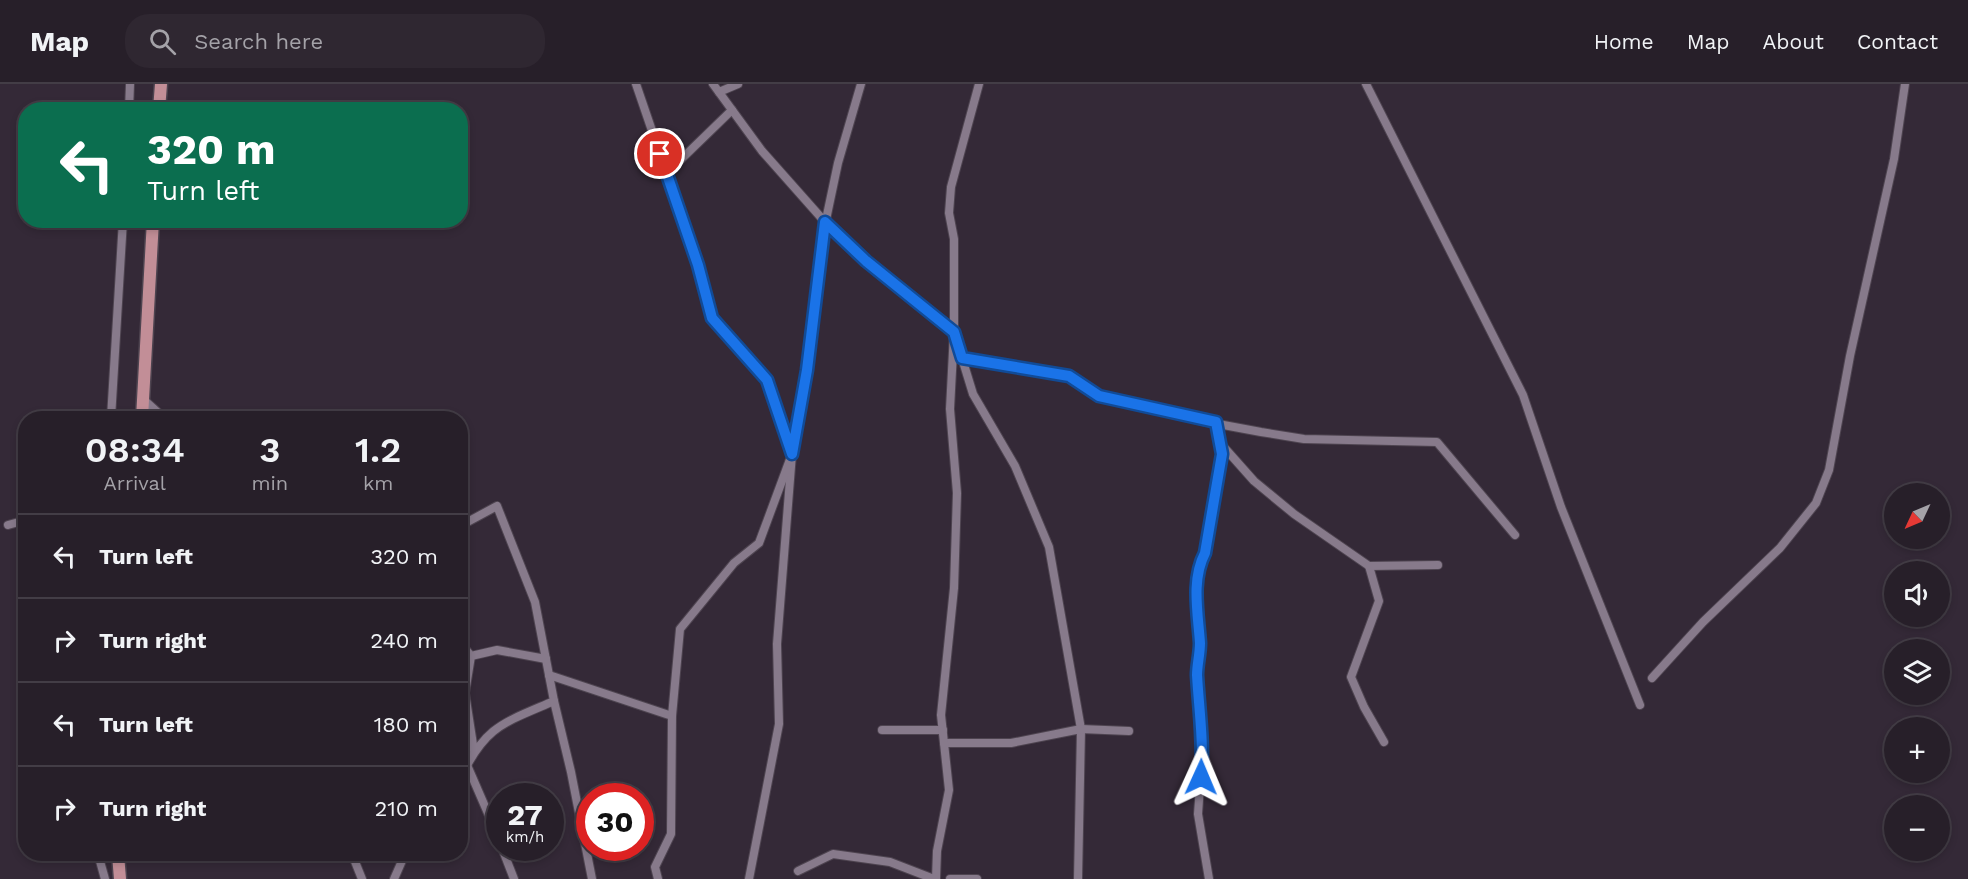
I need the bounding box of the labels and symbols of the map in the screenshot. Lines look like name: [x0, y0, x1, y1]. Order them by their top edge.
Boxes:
pin: [634, 128, 685, 179]
north arrow: [1884, 483, 1950, 549]
position arrow: [1169, 745, 1233, 809]
speed limit sign: 30: [576, 783, 654, 861]

